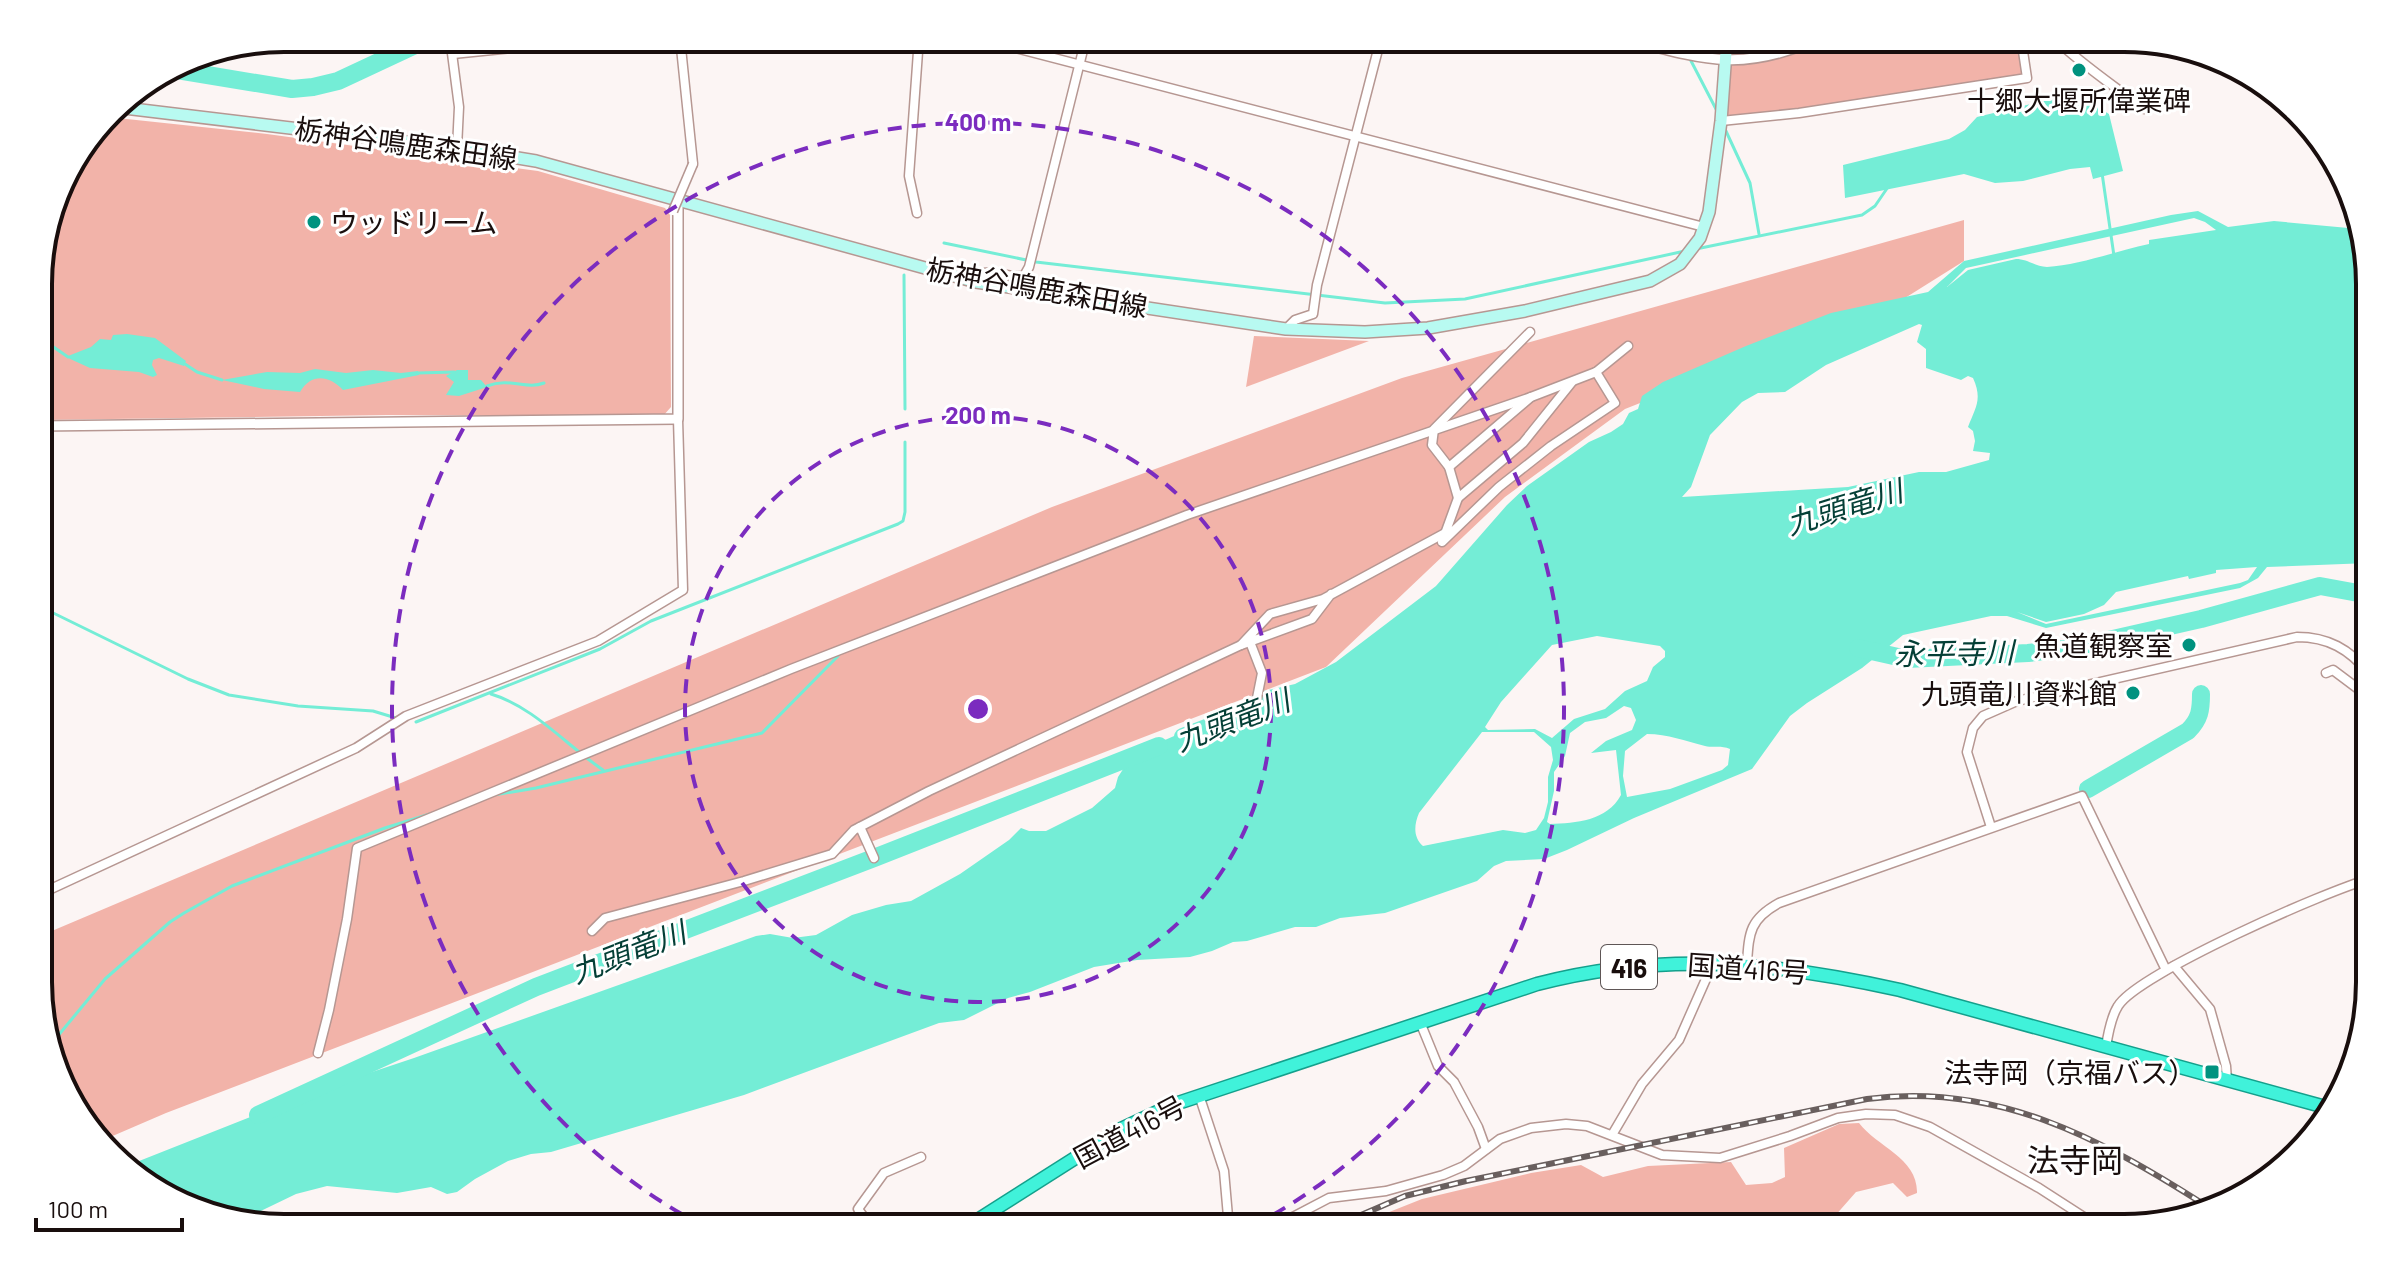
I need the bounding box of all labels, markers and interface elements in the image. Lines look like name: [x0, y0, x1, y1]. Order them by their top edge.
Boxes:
marker: 十郷大堰所偉業碑: [2070, 61, 2088, 79]
place label: 十郷大堰所偉業碑: [1967, 83, 2191, 117]
text: 400 m: [945, 107, 1011, 136]
street label: 栃神谷鳴鹿森田線: [293, 111, 519, 175]
place label: ウッドリーム: [330, 205, 497, 239]
marker: ウッドリーム: [305, 213, 323, 231]
street label: 栃神谷鳴鹿森田線: [924, 251, 1150, 323]
text: 200 m: [945, 400, 1011, 429]
water label: 九頭竜川: [1781, 470, 1910, 541]
place label: 魚道観察室: [2033, 628, 2173, 662]
water label: 永平寺川: [1894, 633, 2017, 671]
marker: 魚道観察室: [2180, 636, 2198, 654]
place label: 九頭竜川資料館: [1921, 676, 2117, 710]
water label: 九頭竜川: [1170, 680, 1297, 757]
marker: 九頭竜川資料館: [2124, 684, 2142, 702]
centre of rings: [964, 695, 992, 723]
water label: 九頭竜川: [566, 912, 693, 989]
road number: 416: [1601, 945, 1657, 989]
street label: 国道416号: [1686, 947, 1810, 989]
place label: 法寺岡（京福バス）: [1944, 1055, 2196, 1089]
marker: 法寺岡（京福バス）: [2203, 1063, 2221, 1081]
street label: 国道416号: [1068, 1088, 1190, 1174]
district label: 法寺岡: [2027, 1140, 2123, 1178]
scale bar: [36, 1182, 182, 1232]
text: 100 m: [48, 1194, 108, 1223]

